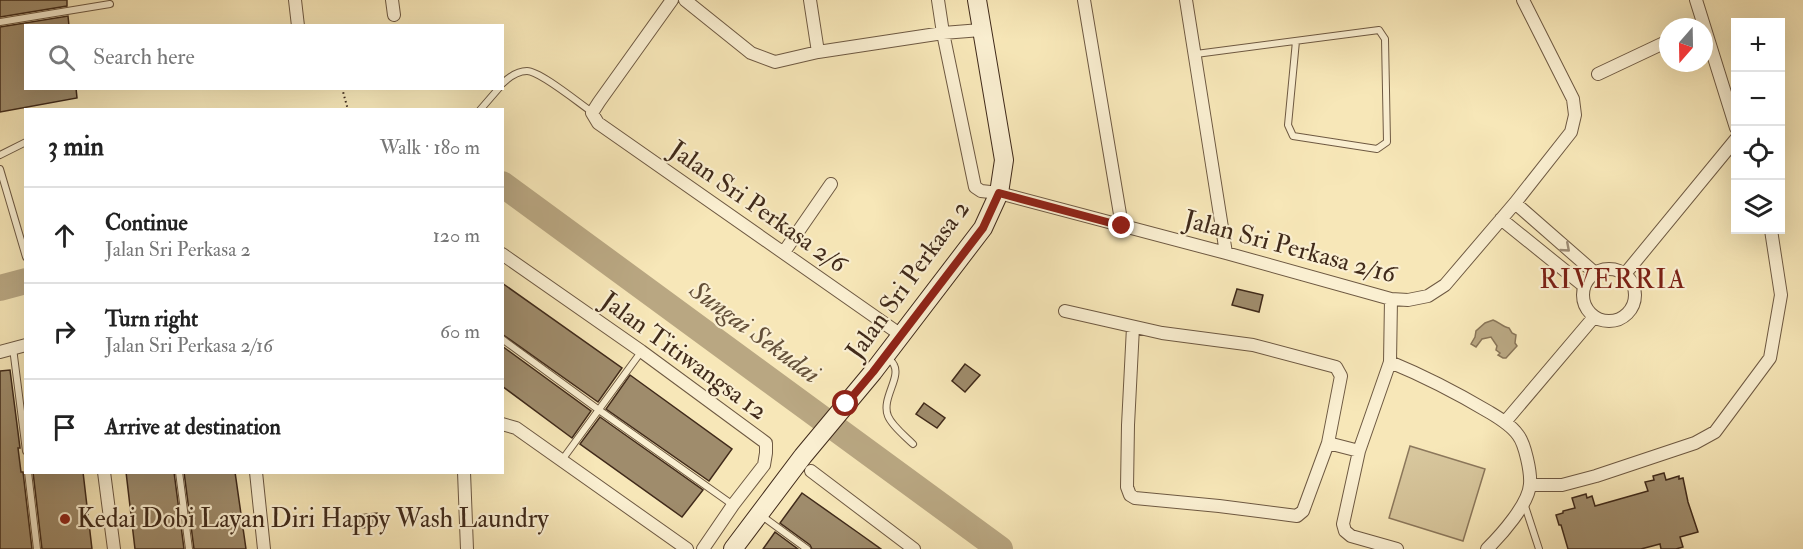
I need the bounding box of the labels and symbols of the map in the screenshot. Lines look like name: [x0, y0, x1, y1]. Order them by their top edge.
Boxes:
north arrow: [1659, 18, 1713, 72]
street label: Jalan Sri Perkasa 2/6: [662, 133, 854, 281]
street label: Jalan Sri Perkasa 2: [839, 194, 977, 367]
street label: Jalan Sri Perkasa 2/16: [1179, 203, 1401, 291]
route end: [1108, 212, 1134, 238]
one-way arrow: [1559, 241, 1570, 252]
district label: RIVERRIA: [1539, 263, 1687, 296]
water label: Sungai Sekudai: [682, 273, 827, 390]
street label: Jalan Titiwangsa 12: [594, 284, 774, 427]
route start: [832, 390, 858, 416]
place label: Kedai Dobi Layan Diri Happy Wash Laundry: [77, 503, 549, 536]
marker: Kedai Dobi Layan Diri Happy Wash Laundry: [58, 512, 72, 526]

